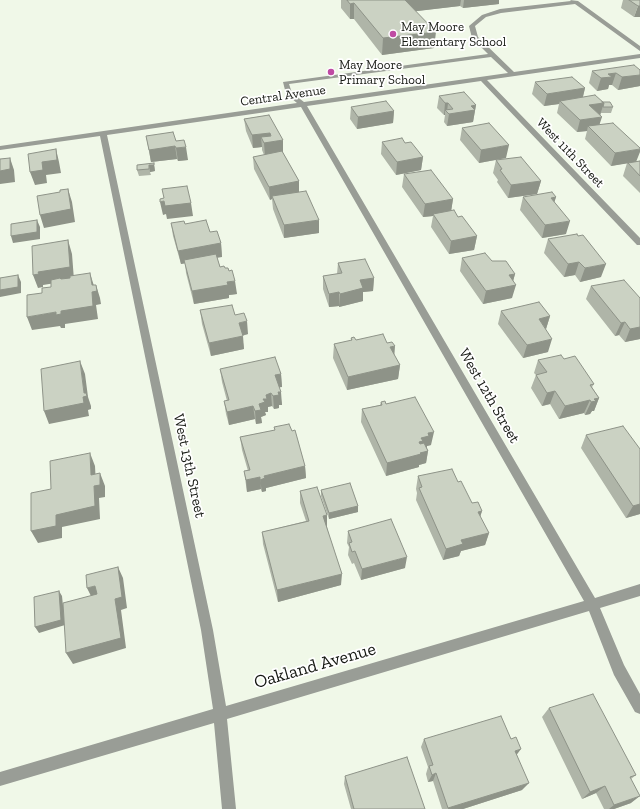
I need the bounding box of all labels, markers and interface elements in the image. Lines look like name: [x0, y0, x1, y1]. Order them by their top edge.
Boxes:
place label: May Moore Elementary School: [401, 19, 506, 50]
marker: May Moore Elementary School: [388, 29, 398, 39]
place label: May Moore Primary School: [339, 57, 425, 88]
marker: May Moore Primary School: [326, 67, 336, 77]
street label: Central Avenue: [239, 82, 327, 110]
street label: West 11th Street: [533, 115, 607, 191]
street label: West 12th Street: [455, 345, 523, 447]
street label: West 13th Street: [169, 412, 209, 520]
street label: Oakland Avenue: [252, 638, 378, 694]

